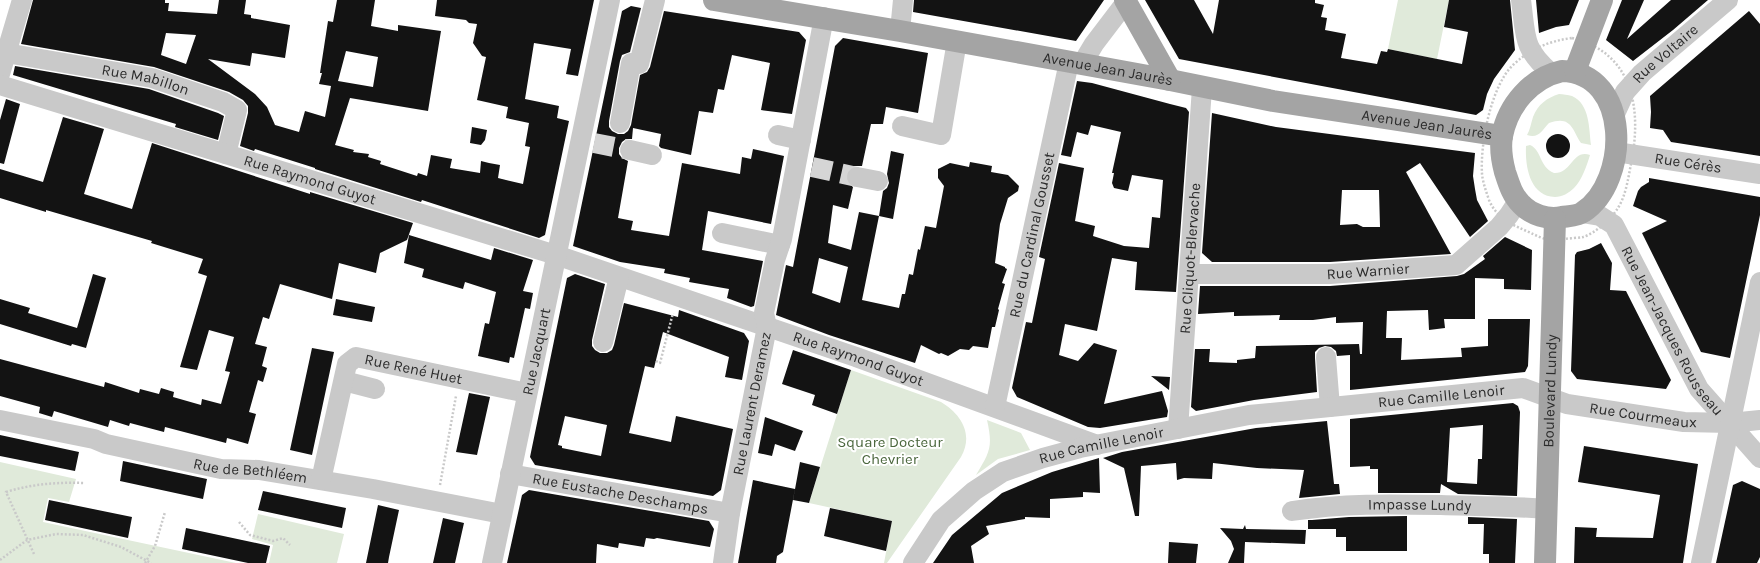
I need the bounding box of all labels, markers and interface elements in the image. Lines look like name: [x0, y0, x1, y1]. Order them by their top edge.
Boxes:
street label: Rue Voltaire: [1628, 20, 1702, 87]
street label: Avenue Jean Jaurès: [1041, 48, 1175, 89]
street label: Rue Mabillon: [100, 61, 192, 99]
street label: Avenue Jean Jaurès: [1360, 106, 1494, 143]
street label: Rue Cérès: [1653, 149, 1723, 177]
street label: Rue du Cardinal Gousset: [1005, 150, 1058, 319]
street label: Rue Raymond Guyot: [242, 151, 378, 209]
street label: Rue Cliquot-Blervache: [1176, 182, 1204, 335]
street label: Rue Jean-Jacques Rousseau: [1617, 243, 1727, 419]
street label: Rue Warnier: [1326, 259, 1410, 283]
street label: Rue Jacquart: [518, 306, 554, 397]
street label: Rue Raymond Guyot: [791, 327, 926, 390]
street label: Rue Laurent Deramez: [729, 331, 775, 477]
street label: Boulevard Lundy: [1539, 334, 1561, 448]
street label: Rue René Huet: [363, 350, 464, 388]
street label: Rue Camille Lenoir: [1377, 381, 1506, 411]
street label: Rue Courmeaux: [1588, 399, 1697, 431]
street label: Rue Camille Lenoir: [1037, 423, 1166, 468]
park label: Square Docteur Chevrier: [837, 433, 943, 468]
street label: Rue de Bethléem: [192, 454, 309, 487]
street label: Rue Eustache Deschamps: [531, 469, 710, 518]
street label: Impasse Lundy: [1368, 495, 1472, 515]

